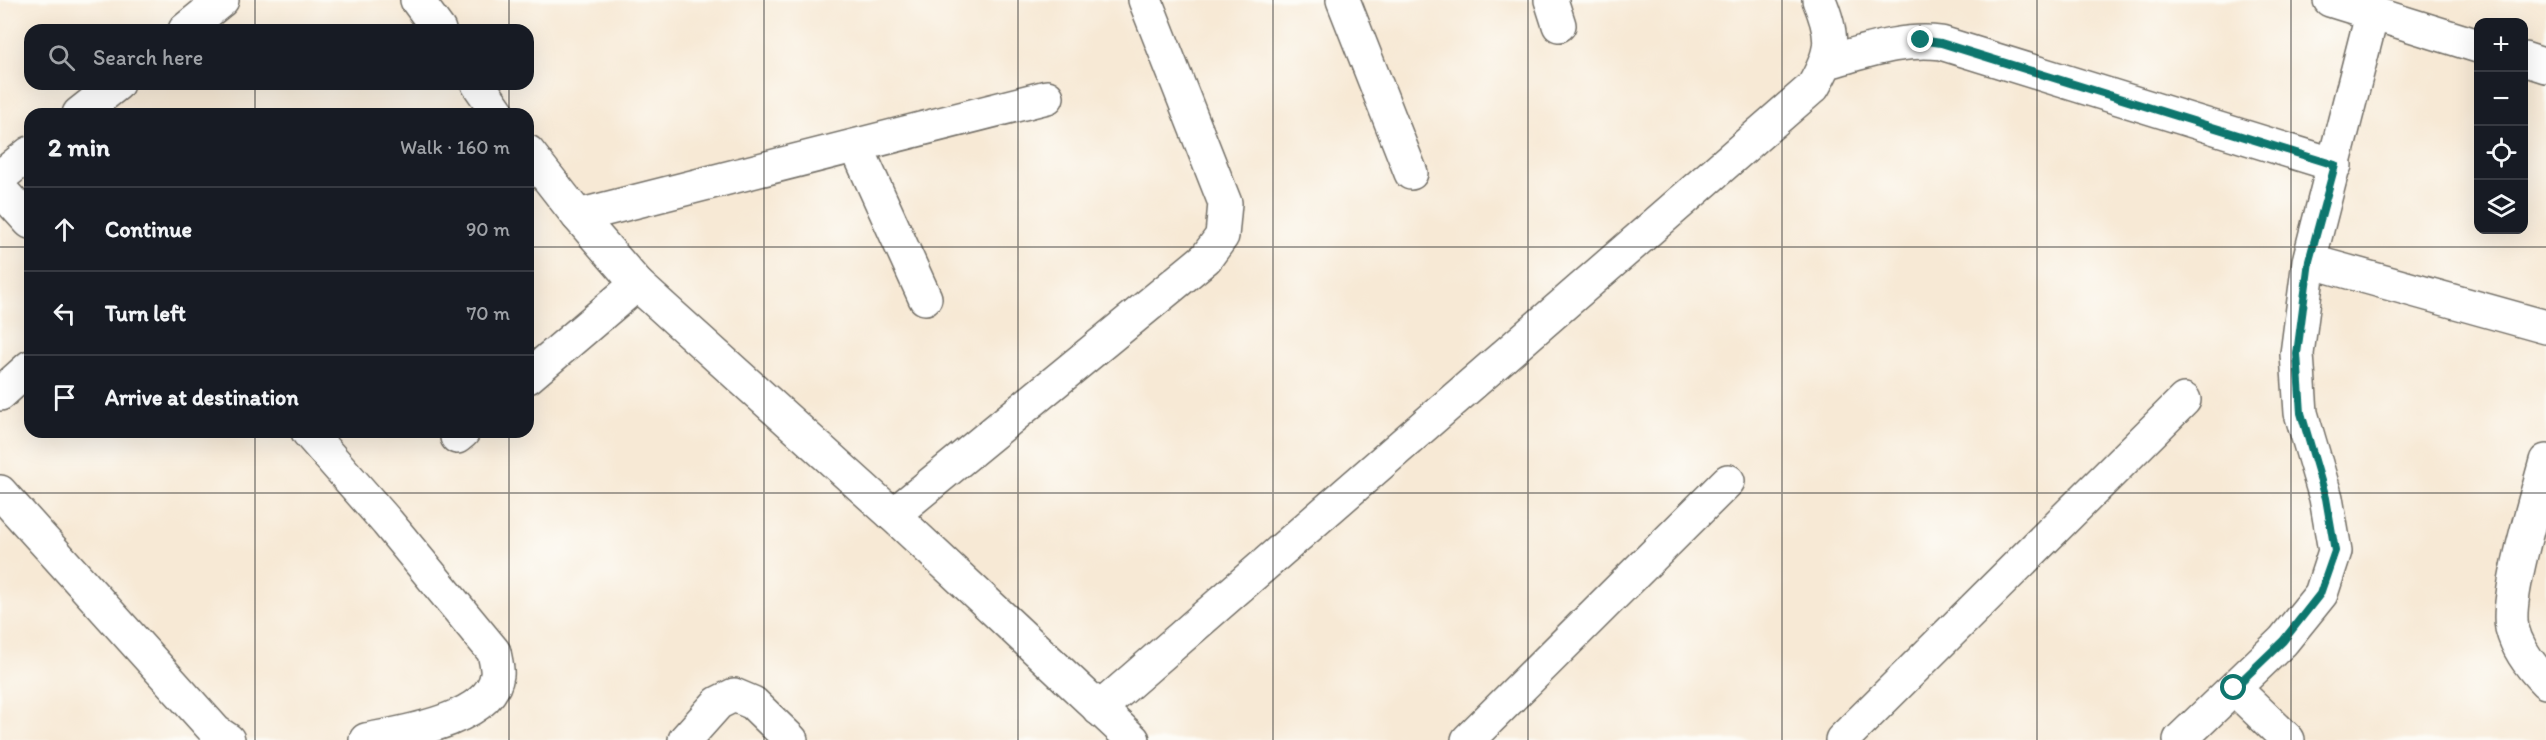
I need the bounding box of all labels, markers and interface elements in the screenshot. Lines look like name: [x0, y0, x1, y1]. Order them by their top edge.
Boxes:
map controls: [2474, 18, 2528, 234]
button: +: [2474, 18, 2528, 72]
search box: [24, 24, 534, 90]
route end: [1907, 26, 1933, 52]
icon: search: [45, 41, 78, 74]
text: Search here: [93, 44, 203, 71]
button: −: [2474, 72, 2528, 126]
button: locate: [2474, 126, 2528, 180]
text: 2 min: [48, 131, 110, 163]
text: Walk · 160 m: [400, 135, 510, 159]
button: layers: [2474, 180, 2528, 234]
icon: ahead: [48, 213, 81, 246]
text: Continue: [105, 216, 192, 243]
text: 90 m: [466, 217, 510, 241]
icon: left: [48, 297, 81, 330]
text: Turn left: [105, 300, 186, 327]
text: 70 m: [466, 301, 510, 325]
icon: arrive: [48, 381, 81, 414]
text: Arrive at destination: [105, 384, 299, 411]
route start: [2220, 674, 2246, 700]

